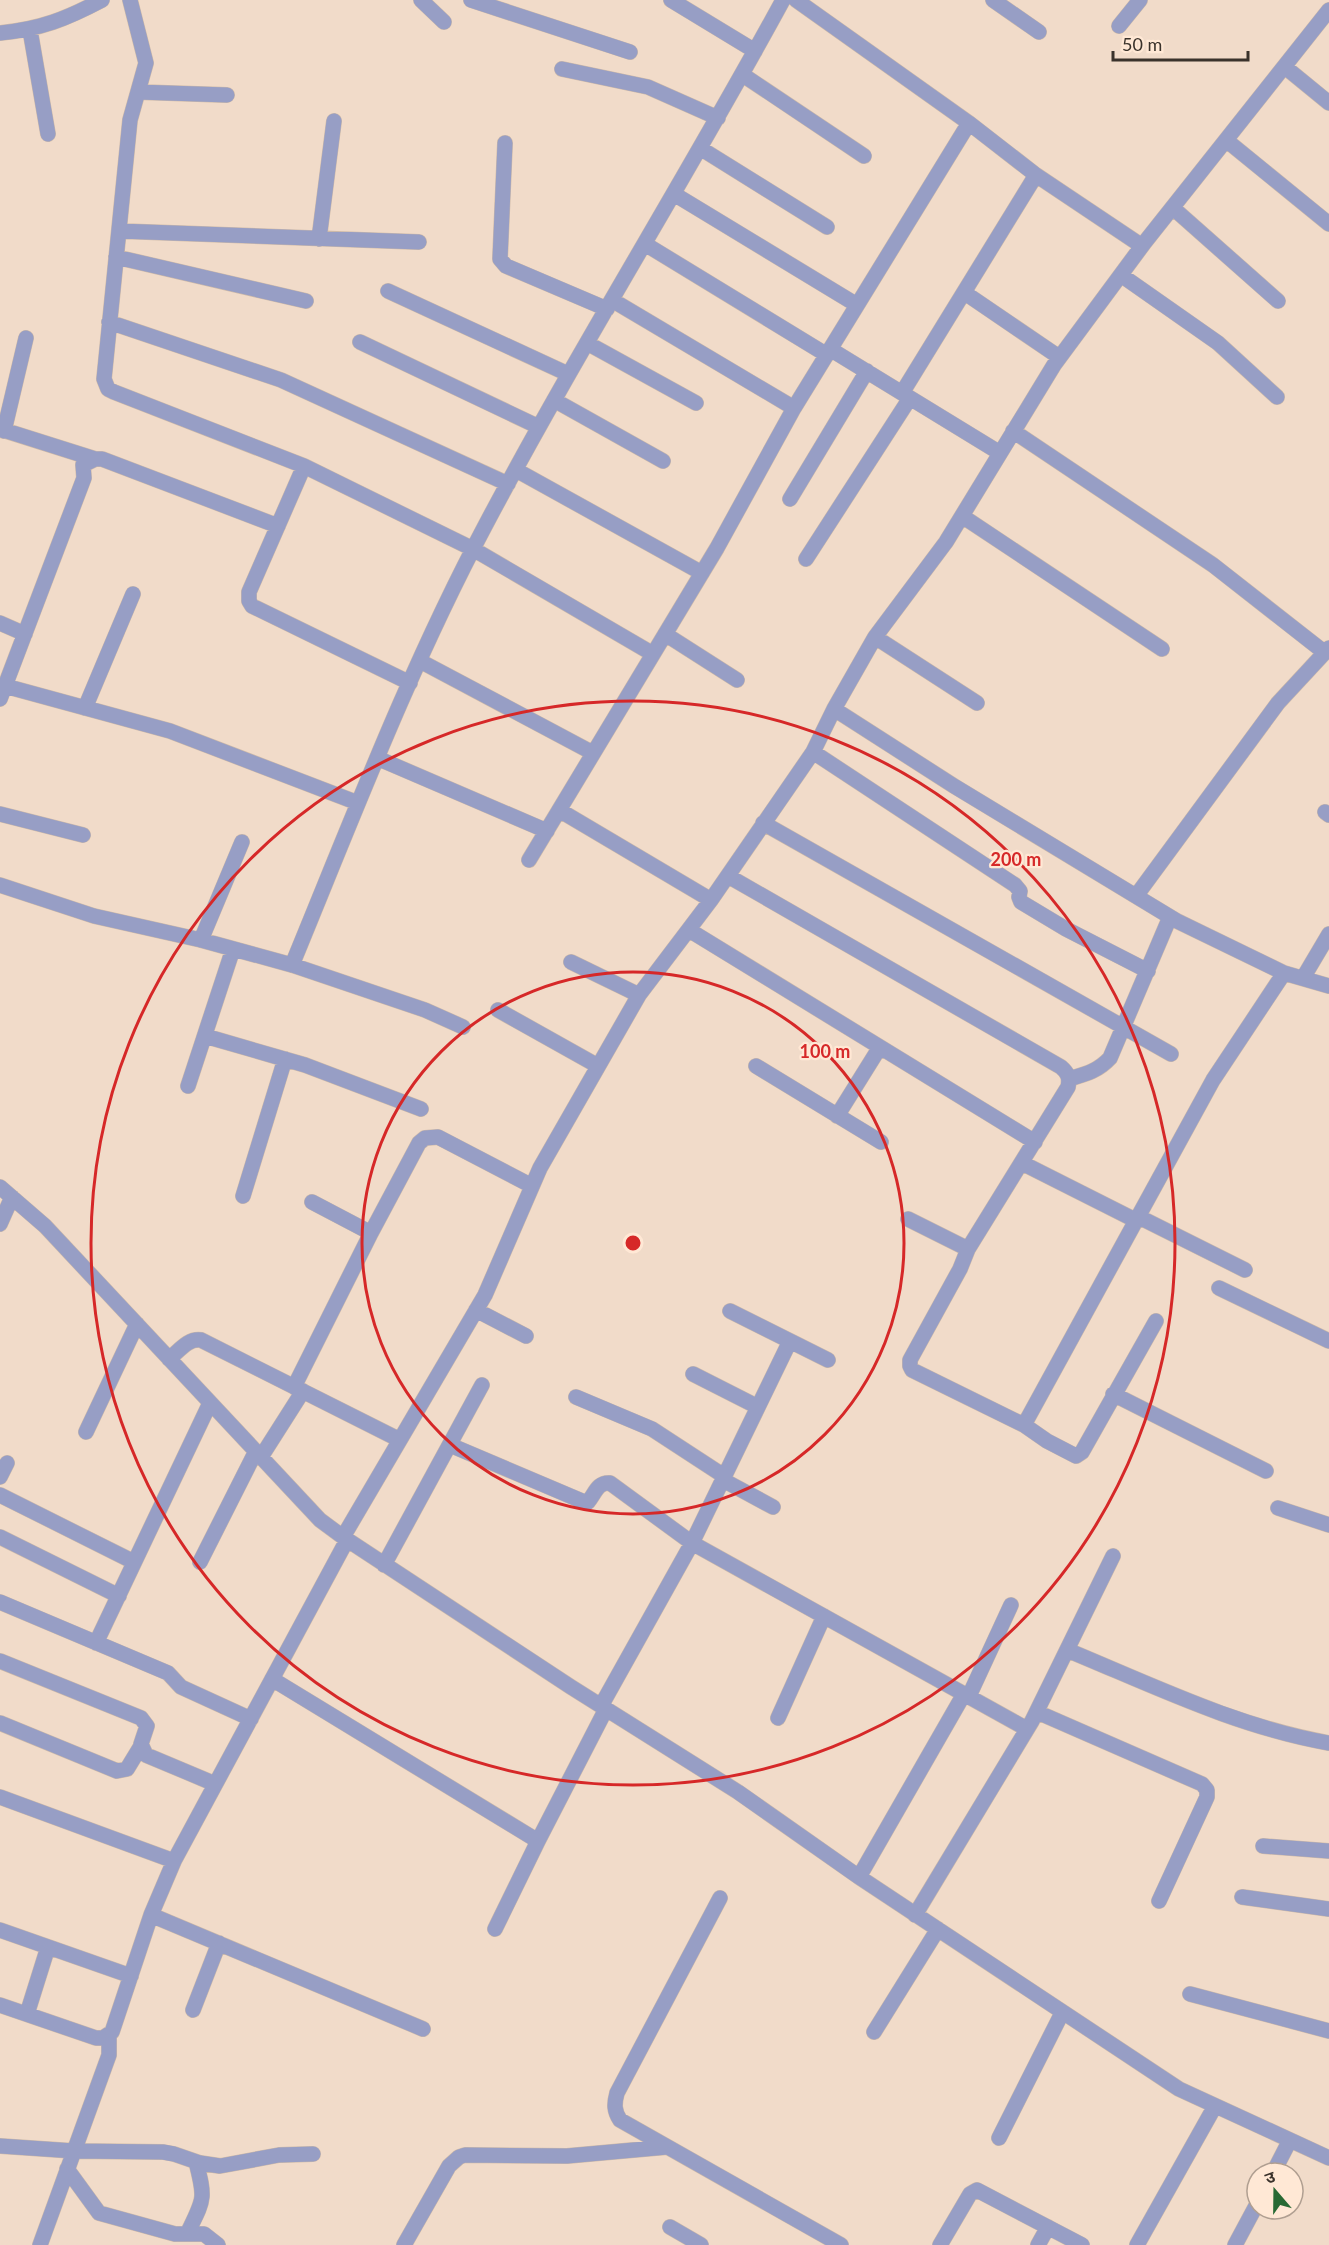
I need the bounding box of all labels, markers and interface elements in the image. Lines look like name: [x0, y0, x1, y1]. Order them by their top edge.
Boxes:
scale bar: [1113, 24, 1248, 62]
text: 50 m: [1122, 33, 1162, 55]
text: 200 m: [991, 848, 1041, 870]
text: 100 m: [800, 1040, 850, 1062]
centre of rings: [623, 1233, 643, 1253]
north arrow: [1245, 2161, 1305, 2221]
text: उ: [1262, 2166, 1278, 2187]

